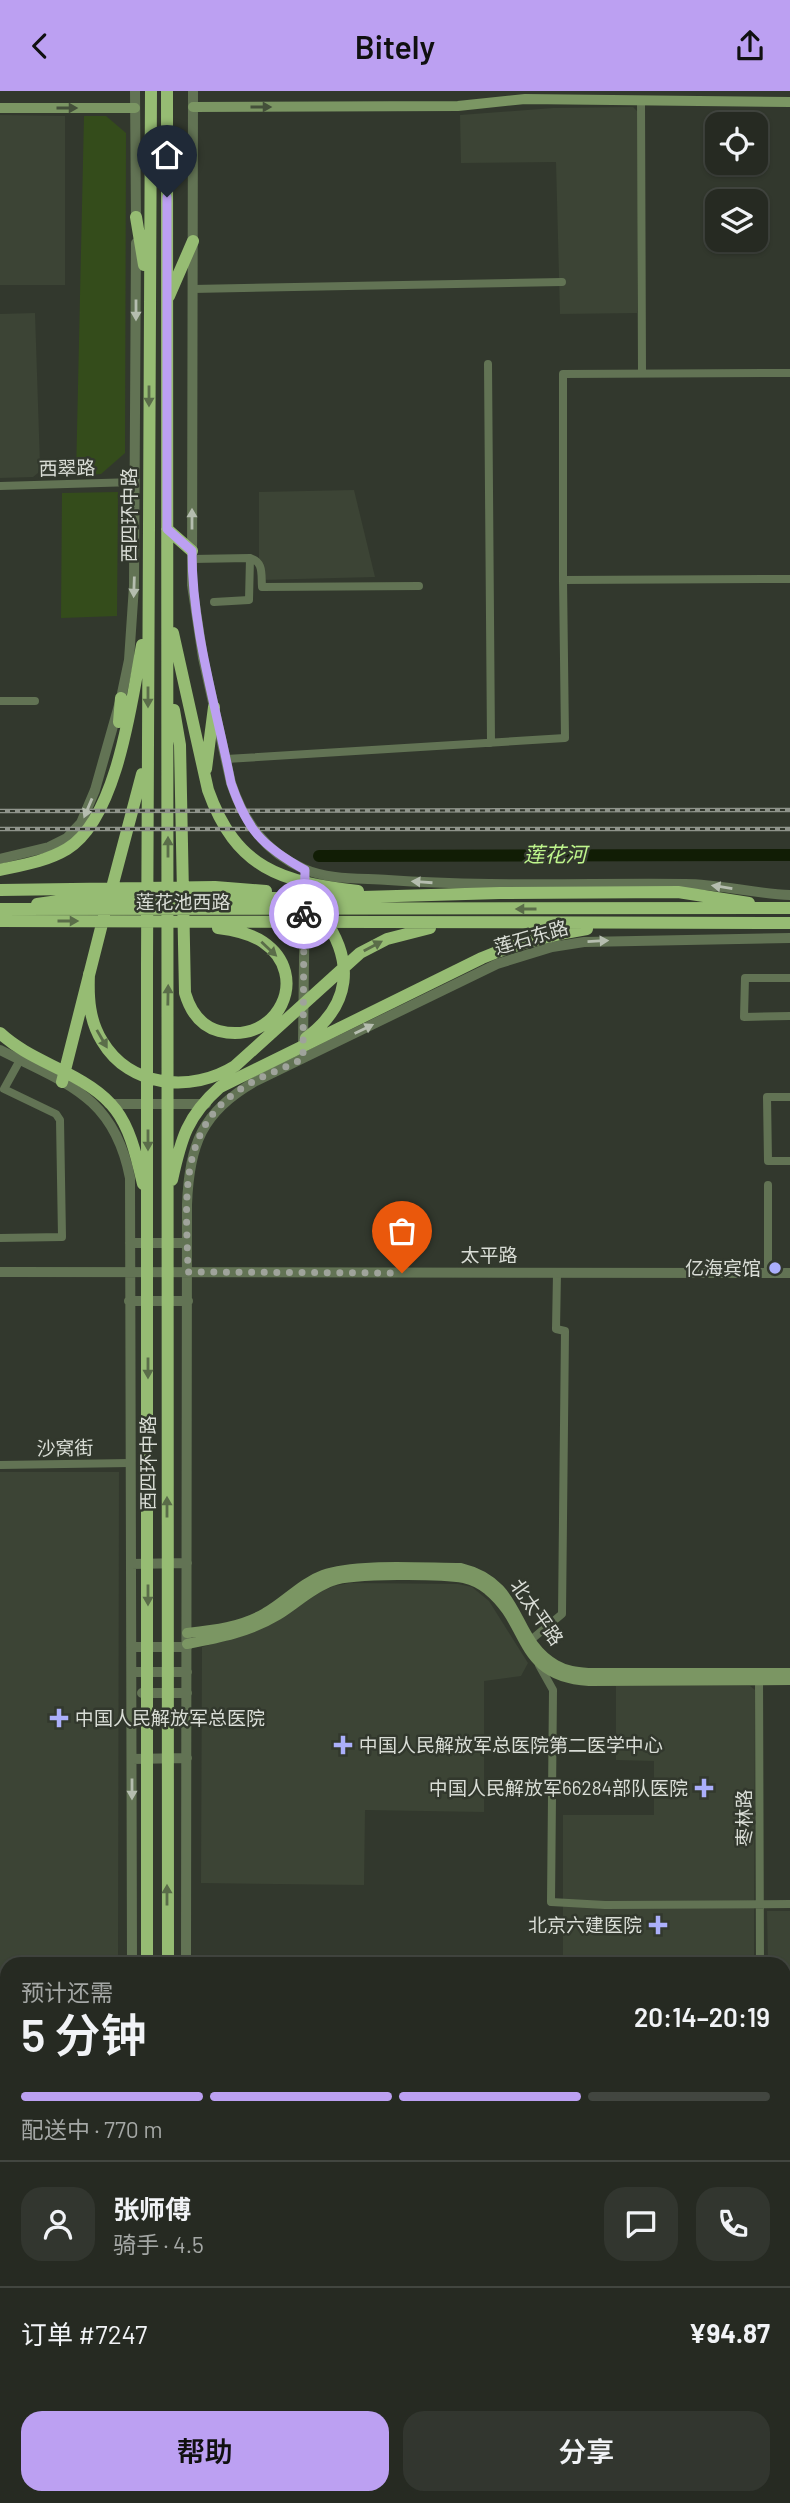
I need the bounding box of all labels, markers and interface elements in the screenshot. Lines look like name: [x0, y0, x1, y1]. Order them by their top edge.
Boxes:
icon: back: [21, 27, 59, 65]
text: Bitely: [355, 27, 435, 65]
icon: share: [731, 27, 769, 65]
one-way arrow: [250, 101, 272, 113]
one-way arrow: [57, 102, 79, 114]
map controls: [705, 112, 768, 252]
button: locate: [705, 112, 768, 175]
pin: [137, 125, 197, 197]
icon: home: [148, 136, 186, 174]
button: layers: [705, 189, 768, 252]
one-way arrow: [130, 299, 142, 321]
one-way arrow: [143, 385, 155, 407]
street label: 西翠路: [38, 456, 96, 479]
street label: 西四环中路: [117, 467, 140, 563]
one-way arrow: [186, 507, 198, 529]
one-way arrow: [128, 576, 140, 598]
one-way arrow: [142, 686, 154, 708]
one-way arrow: [82, 798, 93, 819]
one-way arrow: [162, 836, 174, 858]
water label: 莲花河: [524, 841, 590, 866]
one-way arrow: [410, 877, 432, 888]
courier: [269, 879, 339, 949]
one-way arrow: [711, 881, 733, 892]
street label: 莲花池西路: [135, 890, 231, 913]
icon: bike: [285, 895, 323, 933]
one-way arrow: [515, 903, 537, 915]
one-way arrow: [57, 915, 79, 927]
street label: 莲石东路: [491, 915, 571, 958]
one-way arrow: [587, 935, 609, 946]
one-way arrow: [363, 940, 383, 951]
one-way arrow: [261, 941, 278, 957]
one-way arrow: [162, 983, 174, 1005]
one-way arrow: [354, 1024, 374, 1035]
one-way arrow: [96, 1030, 108, 1049]
one-way arrow: [142, 1129, 154, 1151]
pin: [372, 1201, 432, 1273]
icon: bag: [383, 1212, 421, 1250]
street label: 太平路: [460, 1243, 518, 1266]
place label: 亿海宾馆: [685, 1256, 761, 1279]
marker: 亿海宾馆: [767, 1260, 783, 1276]
one-way arrow: [142, 1357, 154, 1379]
street label: 西四环中路: [136, 1415, 159, 1511]
street label: 沙窝街: [36, 1436, 94, 1459]
one-way arrow: [161, 1496, 173, 1518]
street label: 北太平路: [506, 1574, 569, 1649]
one-way arrow: [142, 1584, 154, 1606]
place label: 中国人民解放军总医院: [75, 1706, 265, 1729]
marker: 中国人民解放军总医院: [49, 1708, 69, 1728]
place label: 中国人民解放军总医院第二医学中心: [359, 1733, 663, 1756]
marker: 中国人民解放军总医院第二医学中心: [333, 1735, 353, 1755]
place label: 中国人民解放军66284部队医院: [429, 1776, 688, 1799]
one-way arrow: [126, 1778, 138, 1800]
marker: 中国人民解放军66284部队医院: [694, 1778, 714, 1798]
street label: 枣林路: [732, 1789, 755, 1847]
one-way arrow: [161, 1884, 173, 1906]
place label: 北京六建医院: [528, 1913, 642, 1936]
marker: 北京六建医院: [648, 1915, 668, 1935]
text: 预计还需: [21, 1978, 113, 2006]
text: 20:14–20:19: [634, 2001, 770, 2032]
text: 5 分钟: [21, 2006, 147, 2061]
text: 配送中 · 770 m: [21, 2115, 162, 2143]
button: person: [21, 2187, 95, 2261]
button: chat: [604, 2187, 678, 2261]
button: phone: [696, 2187, 770, 2261]
text: 张师傅: [113, 2193, 191, 2224]
text: 骑手 · 4.5: [113, 2230, 204, 2258]
text: ¥94.87: [689, 2317, 770, 2348]
text: 订单 #7247: [21, 2318, 147, 2349]
button: 帮助: [21, 2411, 389, 2491]
button: 分享: [403, 2411, 770, 2491]

